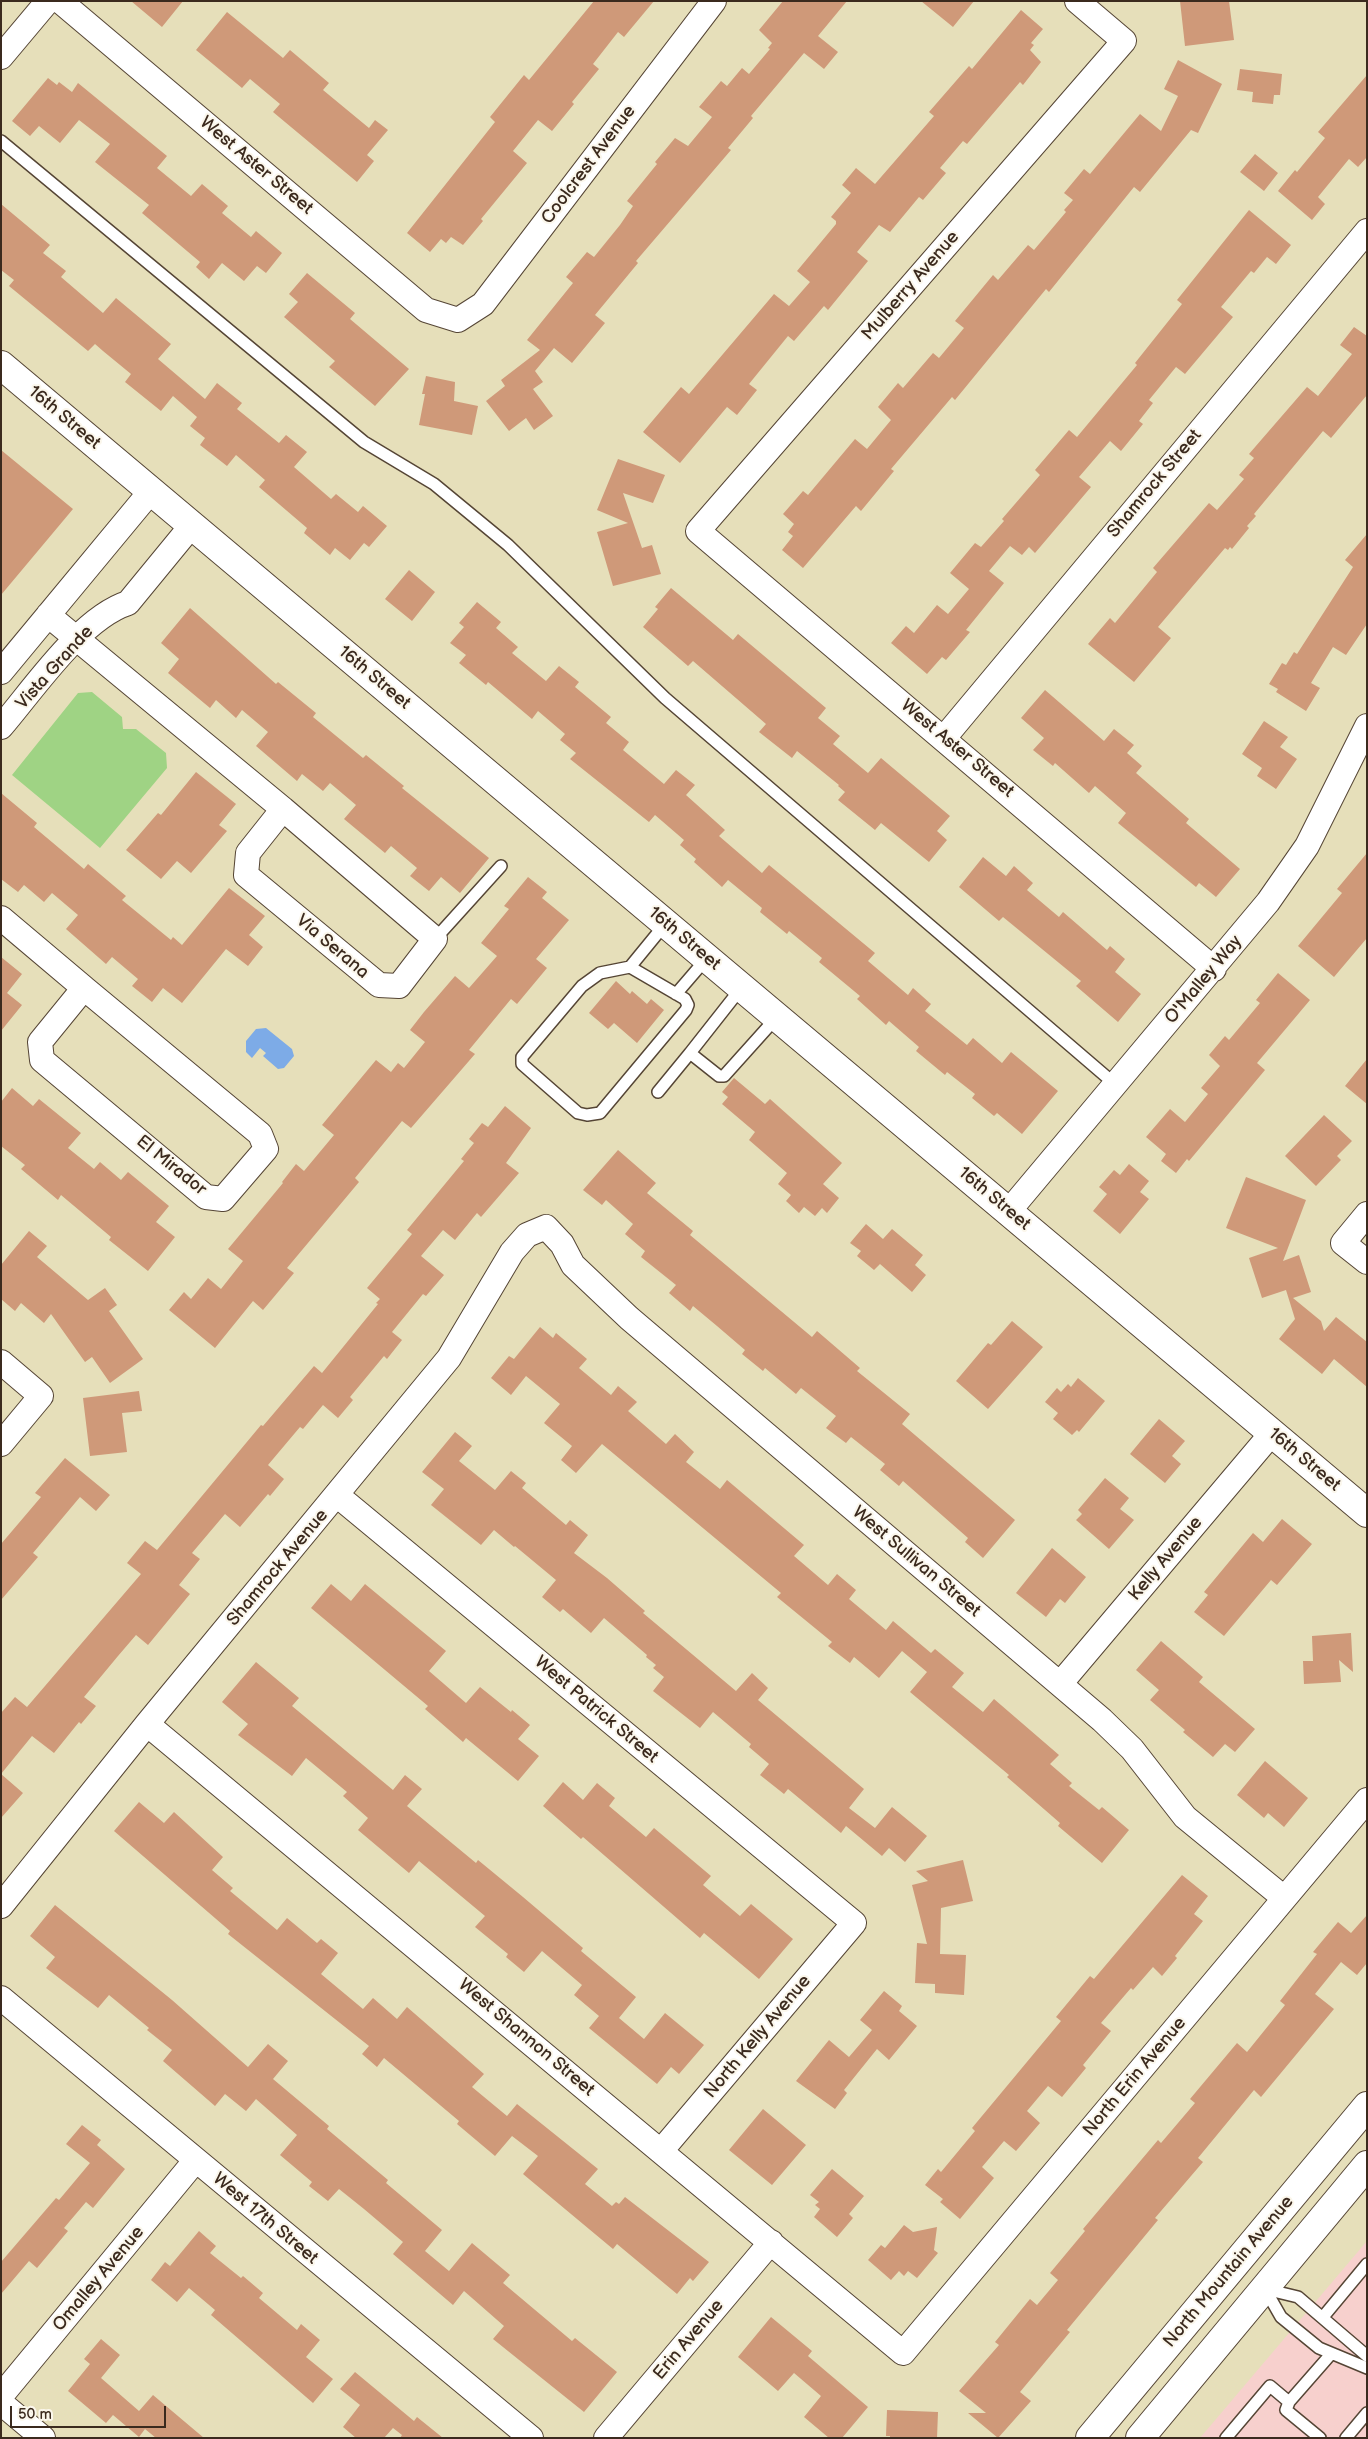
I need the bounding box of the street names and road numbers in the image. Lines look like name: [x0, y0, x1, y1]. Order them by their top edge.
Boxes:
street label: Coolcrest Avenue: [537, 101, 641, 229]
street label: West Aster Street: [195, 112, 317, 220]
street label: Mulberry Avenue: [858, 227, 964, 345]
street label: 16th Street: [23, 382, 105, 454]
street label: Shamrock Street: [1103, 425, 1207, 543]
street label: Vista Grande: [12, 622, 98, 714]
street label: 16th Street: [333, 642, 415, 714]
street label: West Aster Street: [896, 695, 1018, 803]
street label: 16th Street: [643, 903, 725, 975]
street label: Via Serana: [291, 910, 373, 984]
street label: O'Malley Way: [1161, 931, 1247, 1029]
street label: El Mirador: [132, 1131, 210, 1201]
street label: 16th Street: [953, 1163, 1035, 1235]
street label: 16th Street: [1263, 1424, 1345, 1496]
street label: West Sullivan Street: [847, 1502, 985, 1622]
street label: Shamrock Avenue: [223, 1505, 333, 1631]
street label: Kelly Avenue: [1124, 1512, 1208, 1606]
street label: West Patrick Street: [530, 1652, 662, 1768]
street label: North Kelly Avenue: [700, 1971, 816, 2103]
street label: West Shannon Street: [453, 1975, 599, 2101]
street label: North Erin Avenue: [1079, 2013, 1191, 2141]
street label: West 17th Street: [208, 2169, 322, 2269]
street label: North Mountain Avenue: [1159, 2192, 1299, 2352]
street label: Omalley Avenue: [49, 2222, 149, 2336]
street label: Erin Avenue: [649, 2296, 729, 2384]

